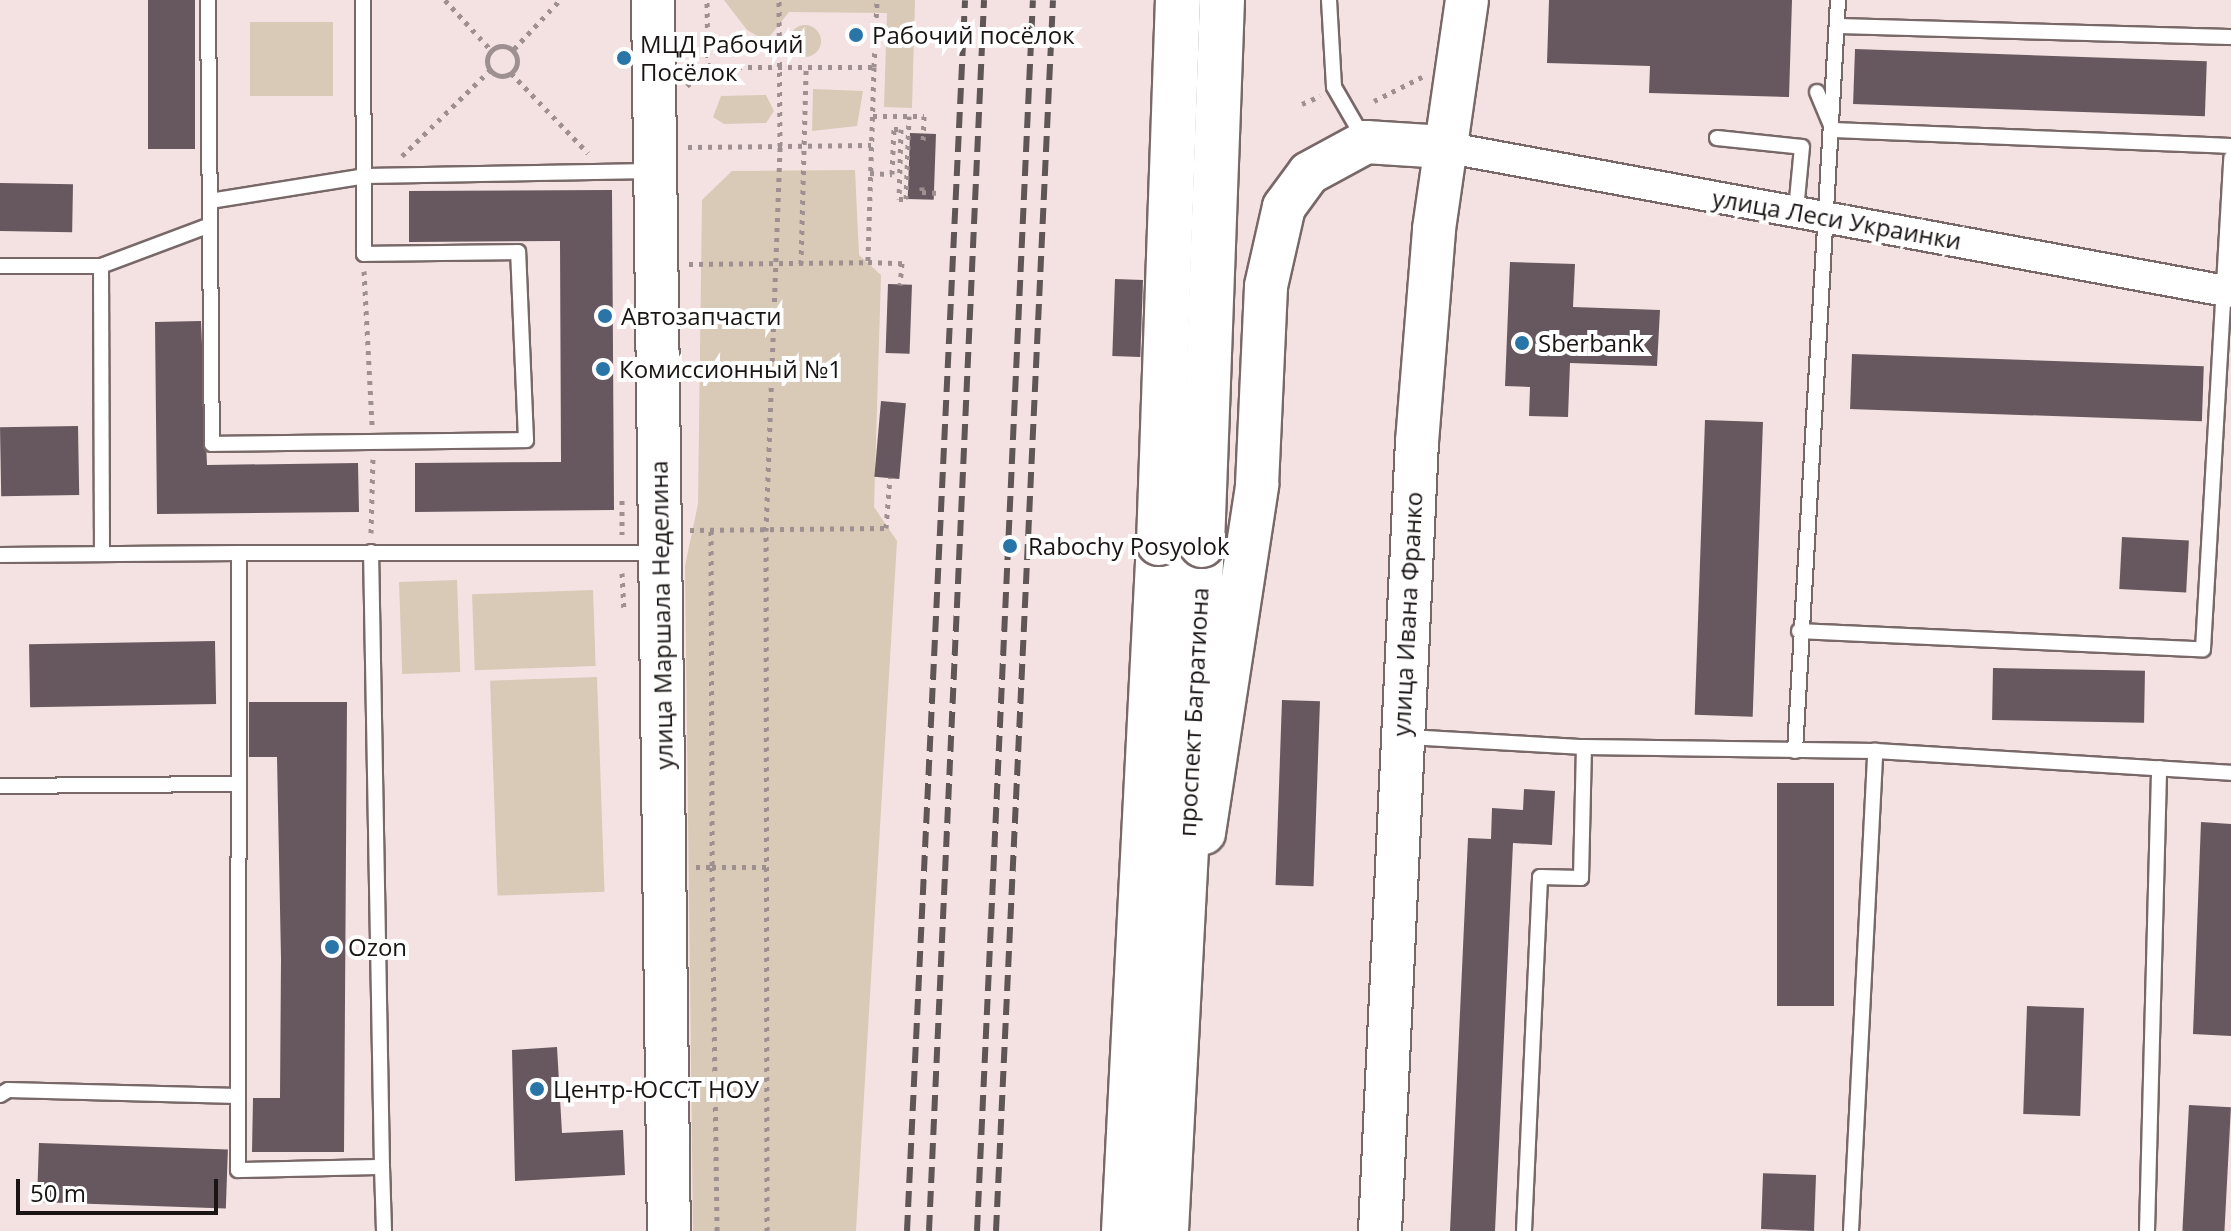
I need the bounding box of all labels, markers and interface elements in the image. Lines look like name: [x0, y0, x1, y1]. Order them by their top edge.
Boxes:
place label: Рабочий посёлок: [872, 21, 1075, 49]
marker: Рабочий посёлок: [847, 26, 865, 44]
place label: МЦД Рабочий Посёлок: [640, 30, 804, 86]
marker: МЦД Рабочий Посёлок: [615, 49, 633, 67]
street label: улица Леси Украинки: [1710, 183, 1964, 255]
place label: Автозапчасти: [621, 302, 781, 330]
marker: Автозапчасти: [596, 307, 614, 325]
place label: Sberbank: [1538, 329, 1644, 357]
marker: Sberbank: [1513, 334, 1531, 352]
place label: Комиссионный №1: [619, 355, 842, 383]
marker: Комиссионный №1: [594, 360, 612, 378]
street label: улица Маршала Неделина: [644, 460, 678, 770]
street label: улица Ивана Франко: [1386, 491, 1428, 737]
place label: Rabochy Posyolok: [1028, 532, 1230, 560]
marker: Rabochy Posyolok: [999, 535, 1021, 557]
street label: проспект Багратиона: [1172, 587, 1214, 837]
place label: Ozon: [348, 933, 407, 961]
marker: Ozon: [323, 938, 341, 956]
place label: Центр-ЮССТ НОУ: [553, 1075, 759, 1103]
marker: Центр-ЮССТ НОУ: [528, 1080, 546, 1098]
scale bar: [20, 1163, 222, 1213]
text: 50 m: [30, 1176, 86, 1209]

